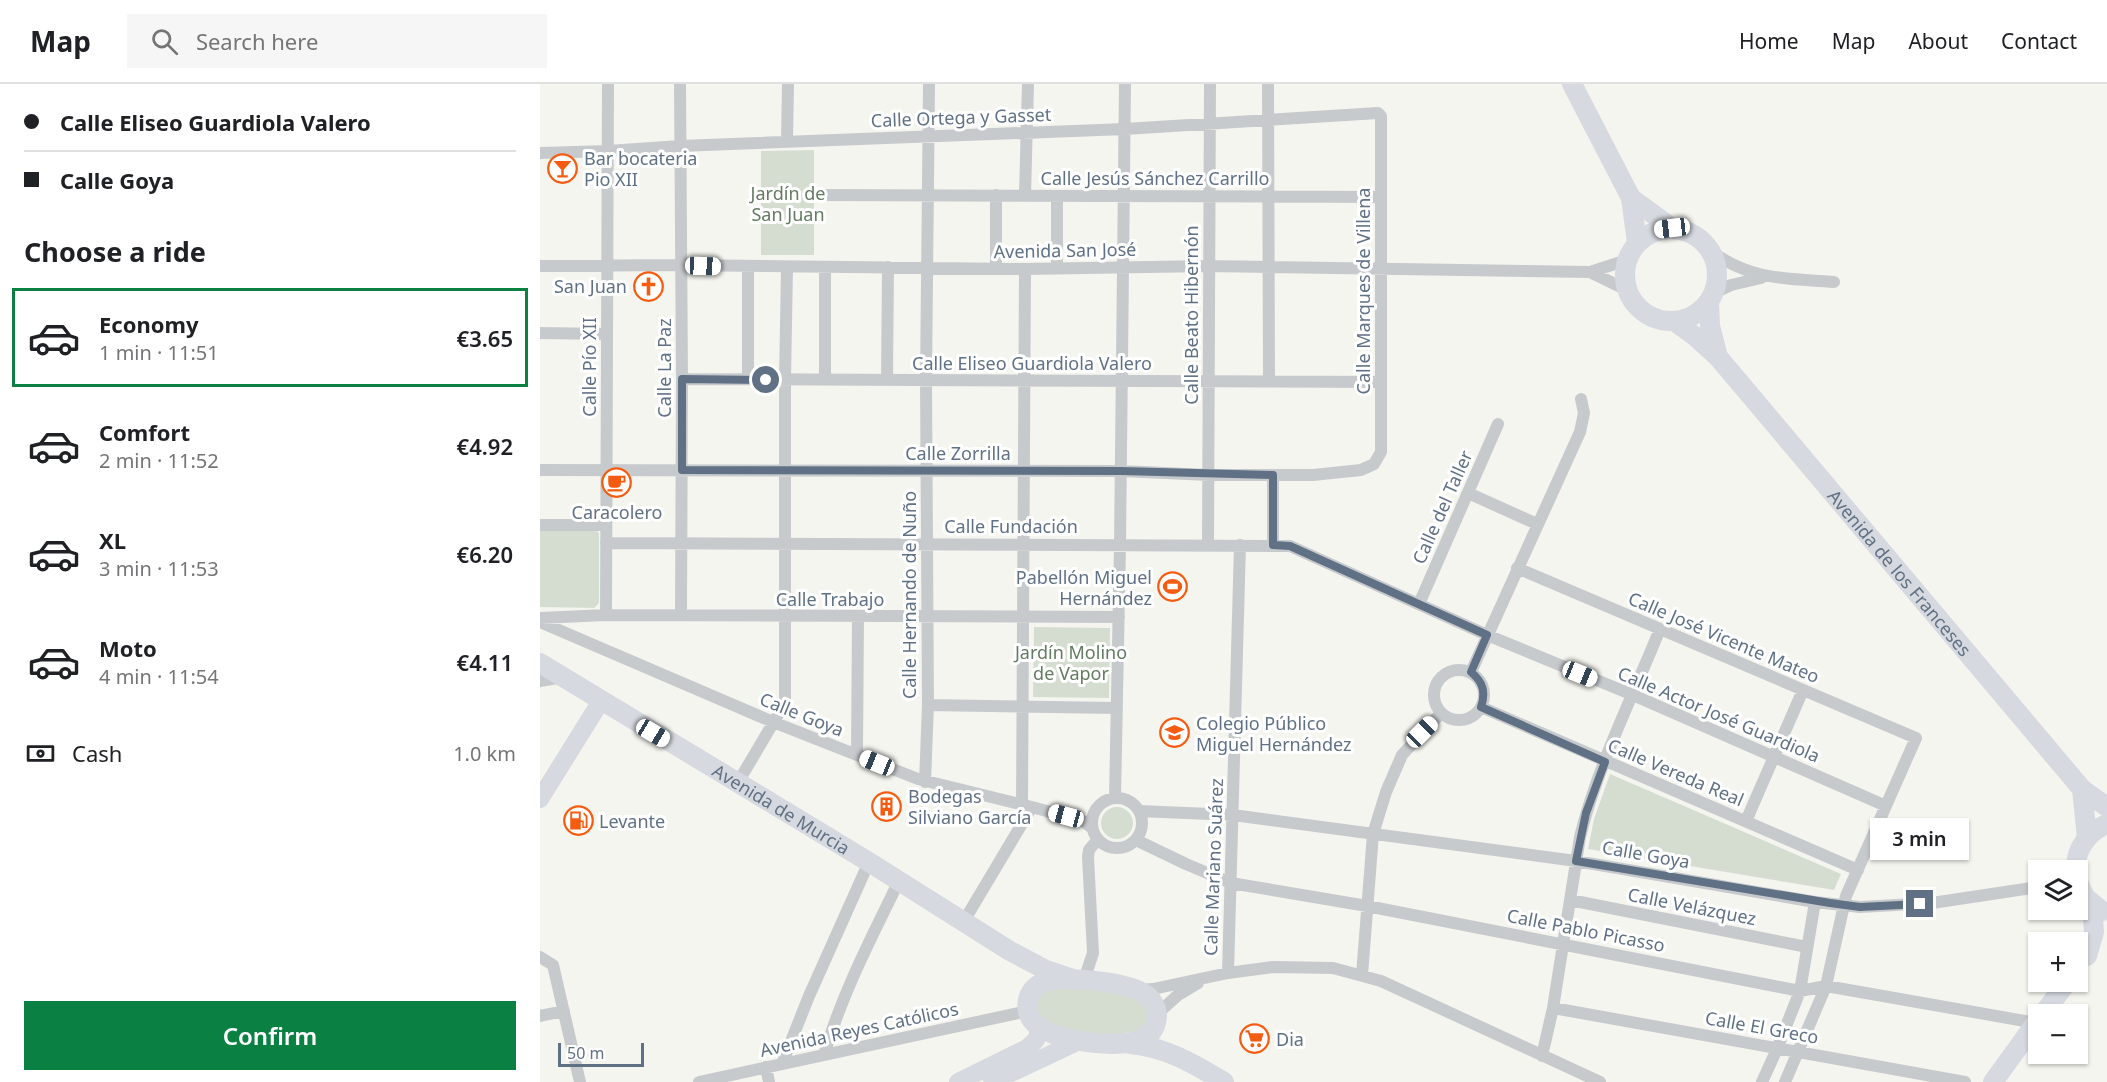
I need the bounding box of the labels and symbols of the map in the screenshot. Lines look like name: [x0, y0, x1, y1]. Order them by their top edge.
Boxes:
street label: Calle Ortega y Gasset: [870, 102, 1052, 132]
place label: Bar bocateria Pio XII: [584, 146, 697, 191]
bar icon: Bar bocateria Pio XII: [547, 152, 579, 184]
street label: Calle Jesús Sánchez Carrillo: [1041, 166, 1269, 190]
park label: Jardín de San Juan: [749, 181, 825, 226]
street label: Calle Marques de Villena: [1351, 188, 1375, 394]
car: [1653, 217, 1691, 239]
street label: Calle Beato Hibernón: [1179, 225, 1203, 405]
street label: Avenida San José: [993, 237, 1137, 263]
car: [685, 256, 721, 276]
church icon: San Juan: [632, 270, 664, 302]
place label: San Juan: [554, 274, 627, 298]
street label: Calle Pío XII: [577, 317, 601, 417]
street label: Calle La Paz: [652, 318, 676, 418]
street label: Calle Eliseo Guardiola Valero: [912, 351, 1152, 375]
route start: [752, 366, 779, 393]
street label: Calle Zorrilla: [905, 441, 1011, 465]
street label: Calle del Taller: [1406, 446, 1478, 567]
cafe icon: Caracolero: [601, 467, 633, 499]
street label: Avenida de los Franceses: [1823, 484, 1977, 661]
street label: Calle Hernando de Nuño: [897, 491, 921, 699]
place label: Caracolero: [572, 500, 662, 524]
street label: Calle Fundación: [944, 514, 1078, 538]
place label: Pabellón Miguel Hernández: [1016, 565, 1152, 610]
sports icon: Pabellón Miguel Hernández: [1157, 571, 1189, 603]
street label: Calle José Vicente Mateo: [1625, 586, 1823, 688]
street label: Calle Trabajo: [776, 587, 884, 611]
park label: Jardín Molino de Vapor: [1013, 640, 1127, 685]
car: [1560, 659, 1600, 689]
street label: Calle Actor José Guardiola: [1614, 661, 1824, 767]
street label: Calle Goya: [756, 686, 848, 742]
place label: Colegio Público Miguel Hernández: [1196, 711, 1351, 756]
car: [1403, 713, 1441, 751]
car: [633, 716, 673, 750]
school or university icon: Colegio Público Miguel Hernández: [1159, 717, 1191, 749]
street label: Calle Vereda Real: [1604, 733, 1748, 811]
car: [857, 748, 897, 778]
street label: Avenida de Murcia: [708, 758, 854, 860]
street label: Calle Mariano Suárez: [1198, 778, 1228, 956]
place label: Bodegas Silviano García: [908, 784, 1031, 829]
building icon: Bodegas Silviano García: [871, 790, 903, 822]
car: [1046, 803, 1086, 829]
fuel station icon: Levante: [562, 805, 594, 837]
place label: Levante: [599, 809, 665, 833]
callout: 3 min: [1870, 817, 1970, 859]
street label: Calle Goya: [1600, 834, 1692, 874]
street label: Calle Velázquez: [1626, 882, 1758, 930]
route end: [1906, 890, 1933, 917]
street label: Calle Pablo Picasso: [1505, 903, 1667, 957]
street label: Avenida Reyes Católicos: [758, 996, 960, 1062]
street label: Calle El Greco: [1703, 1005, 1821, 1049]
supermarket icon: Dia: [1239, 1023, 1271, 1055]
place label: Dia: [1276, 1027, 1304, 1051]
scale bar: [558, 1040, 644, 1068]

